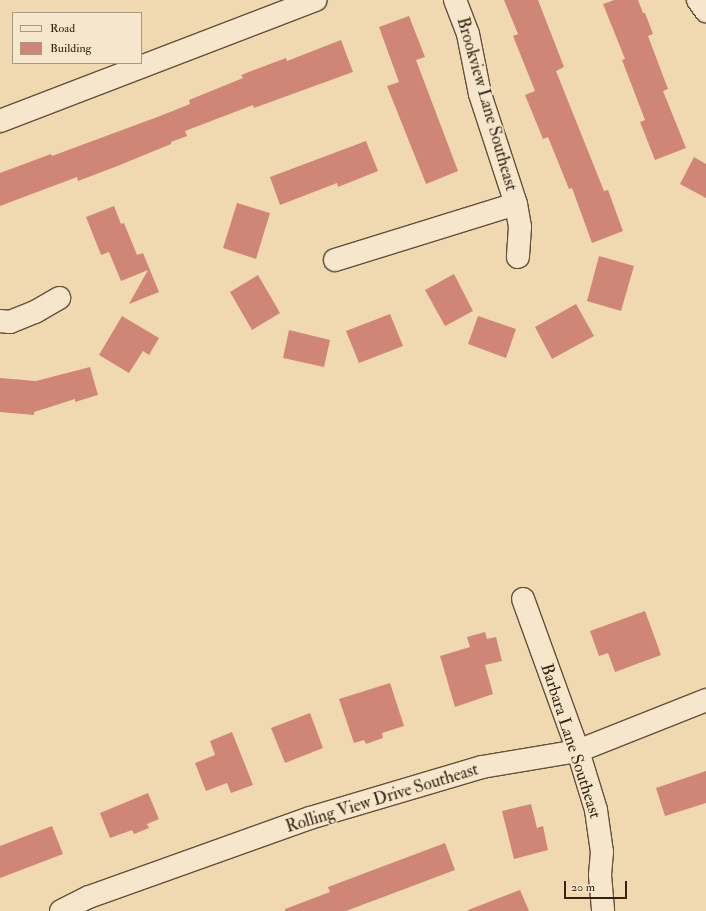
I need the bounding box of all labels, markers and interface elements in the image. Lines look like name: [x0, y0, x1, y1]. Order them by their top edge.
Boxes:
legend: [12, 12, 142, 64]
street label: Brookview Lane Southeast: [452, 15, 522, 193]
text: Road: [50, 21, 75, 36]
text: Building: [50, 41, 91, 56]
street label: Barbara Lane Southeast: [536, 661, 606, 821]
street label: Rolling View Drive Southeast: [283, 759, 481, 837]
scale bar: [566, 873, 629, 899]
text: 20 m: [571, 880, 595, 895]

